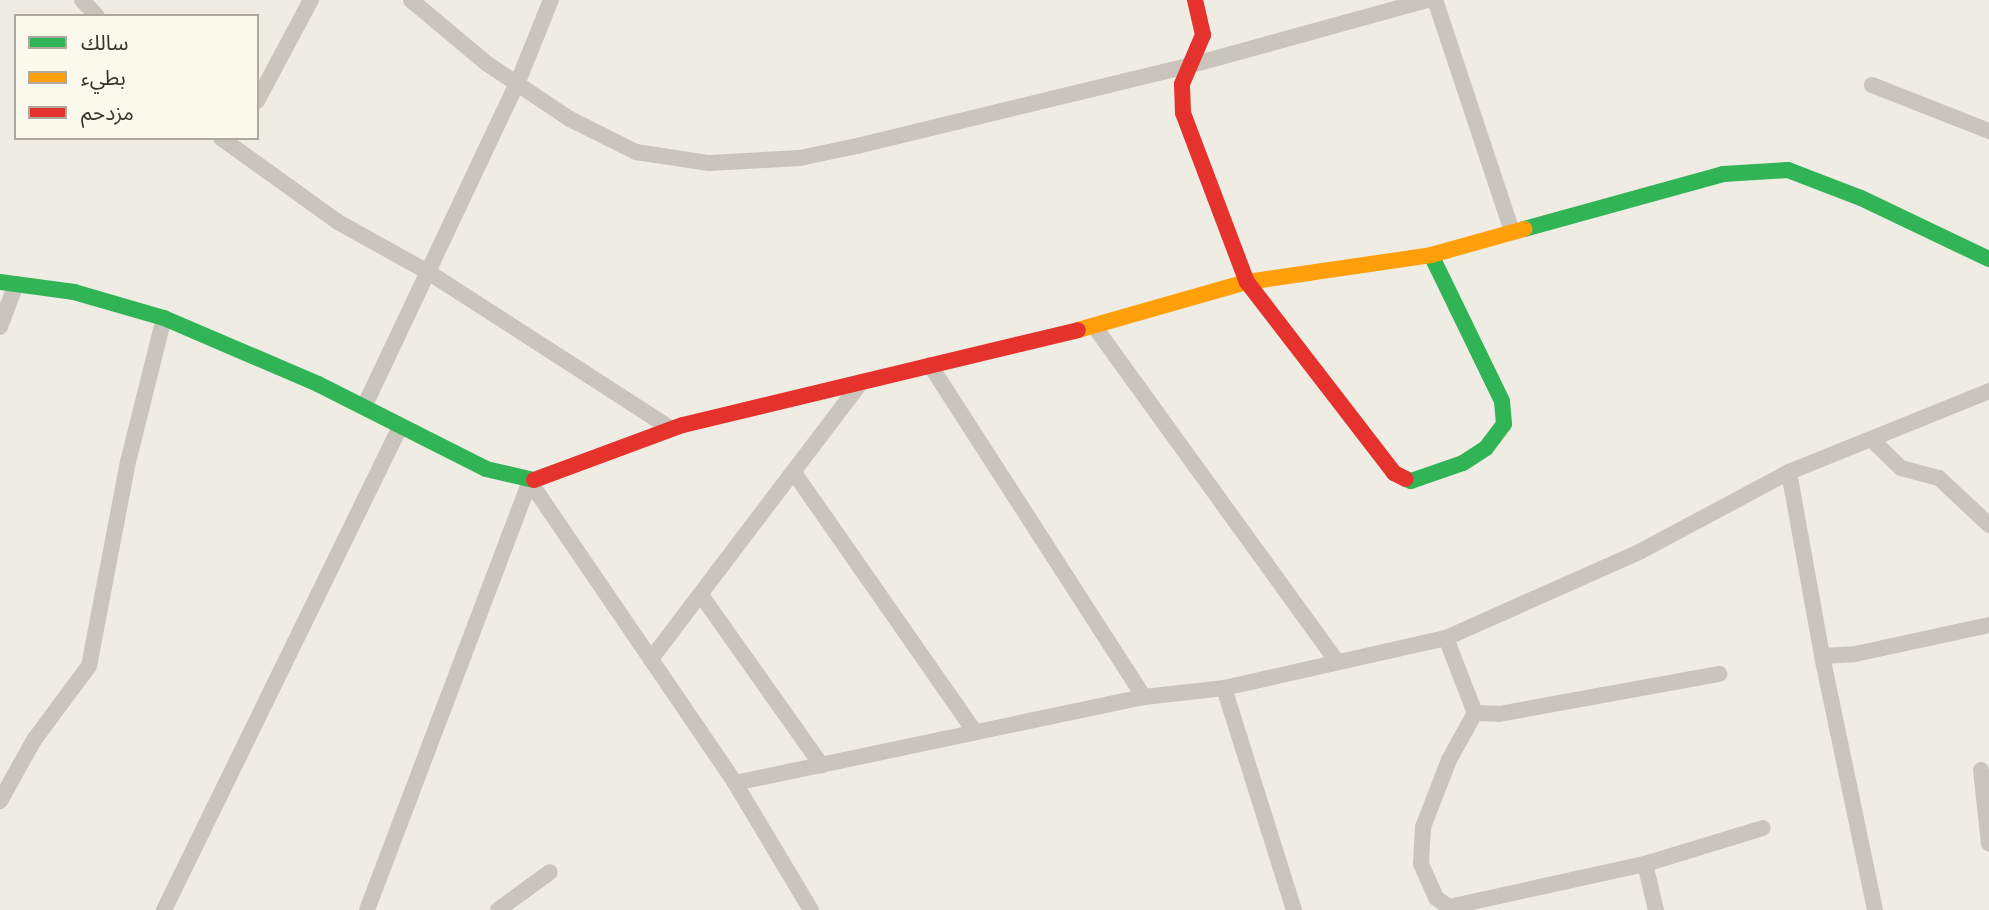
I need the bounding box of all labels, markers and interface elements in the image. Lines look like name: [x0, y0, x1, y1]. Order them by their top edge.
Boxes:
legend: [14, 14, 259, 140]
text: سالك: [81, 33, 128, 54]
text: بطيء: [81, 68, 126, 89]
text: مزدحم: [81, 103, 134, 124]

